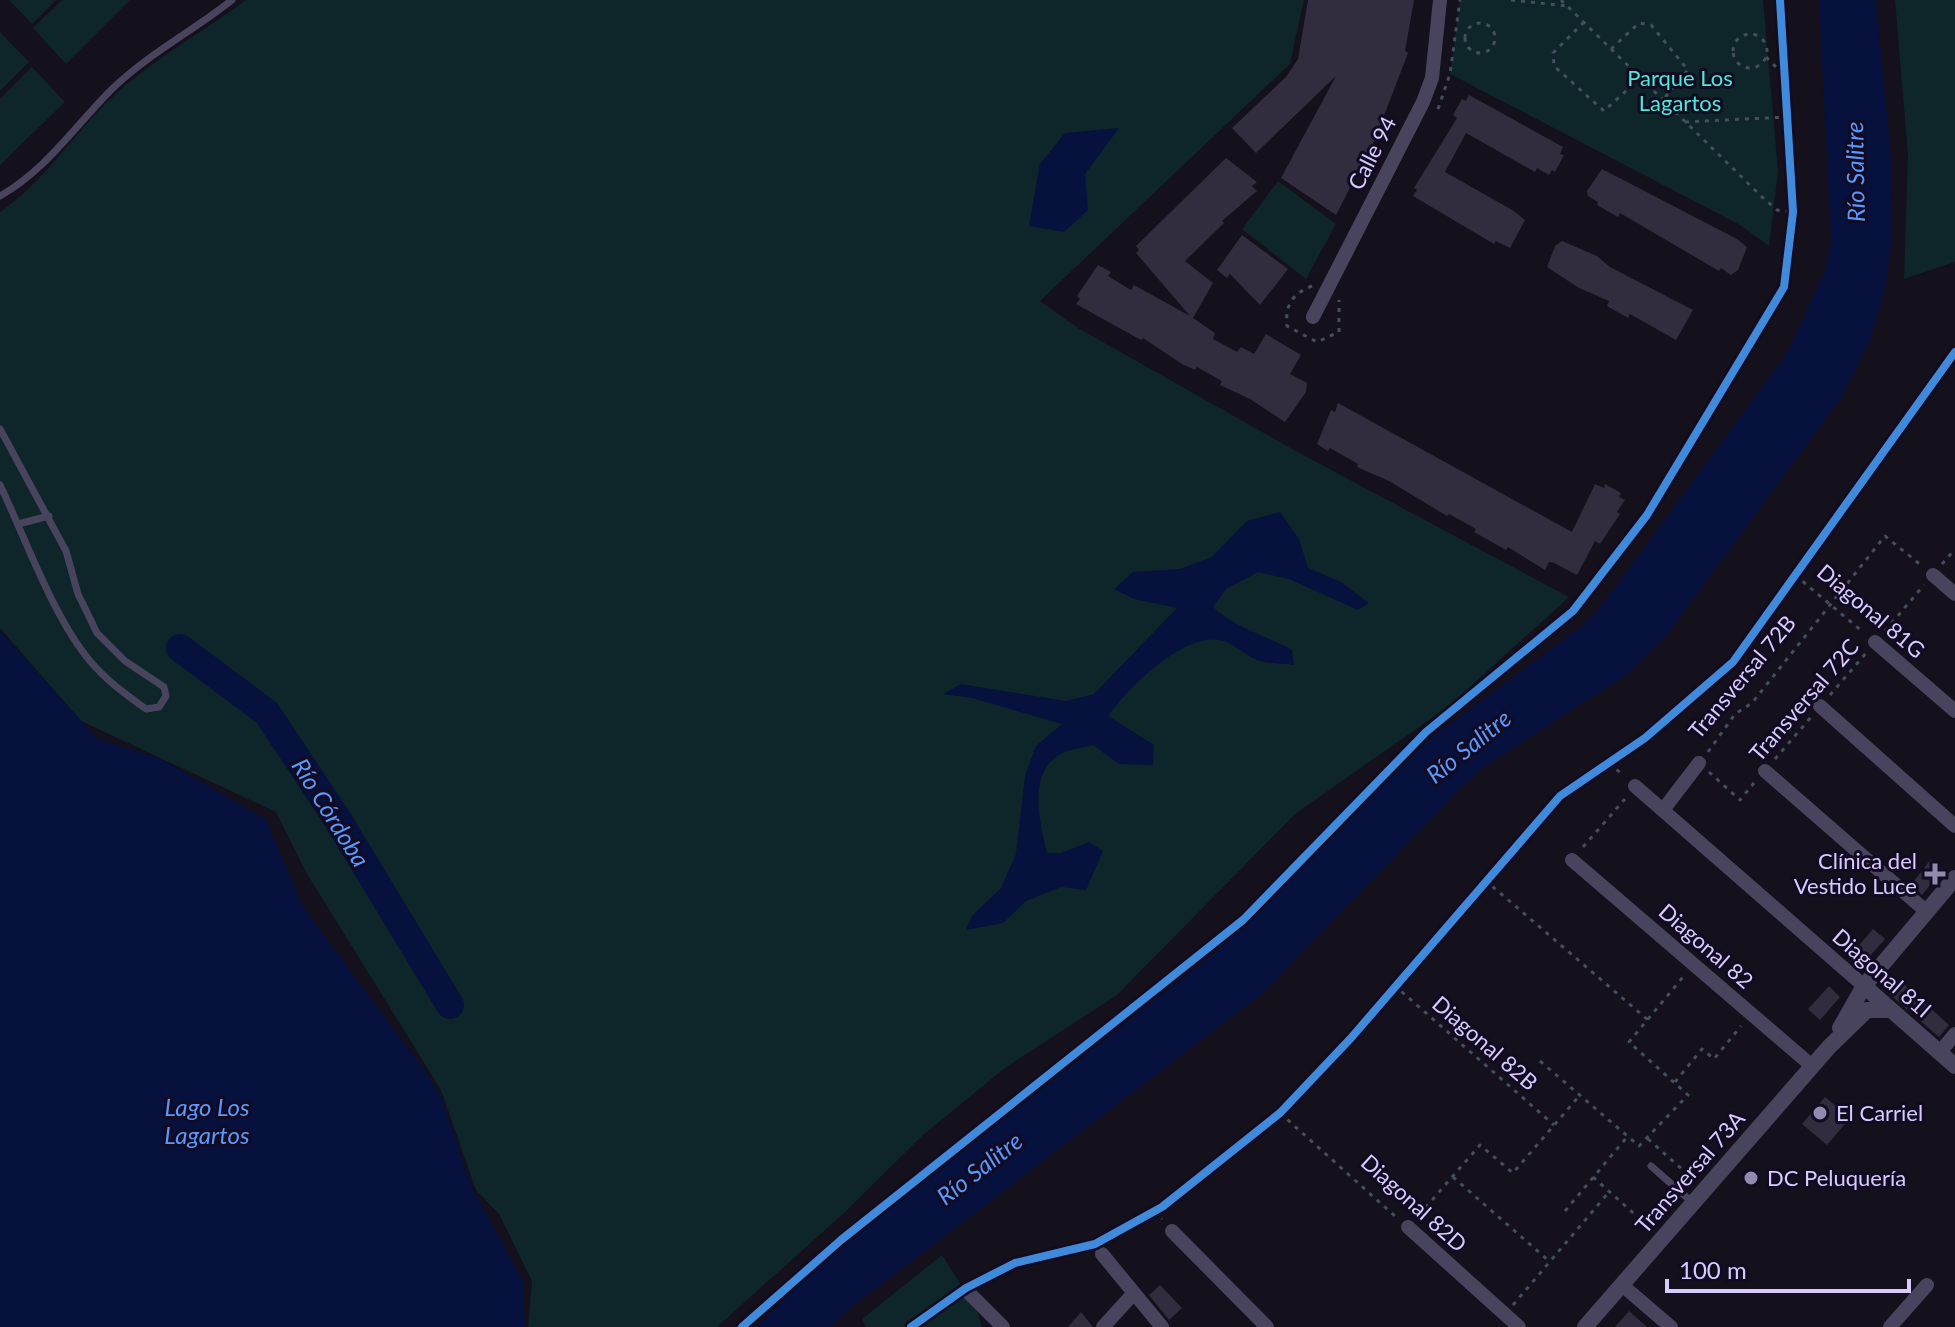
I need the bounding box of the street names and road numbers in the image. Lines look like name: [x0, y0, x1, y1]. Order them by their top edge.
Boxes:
street label: Calle 94: [1342, 111, 1402, 194]
street label: Diagonal 81G: [1812, 558, 1931, 663]
street label: Transversal 72B: [1682, 610, 1801, 744]
street label: Transversal 72C: [1743, 633, 1864, 766]
street label: Diagonal 82: [1654, 897, 1759, 994]
street label: Diagonal 81I: [1827, 922, 1937, 1023]
street label: Diagonal 82B: [1427, 990, 1543, 1096]
street label: Transversal 73A: [1629, 1105, 1750, 1238]
street label: Diagonal 82D: [1356, 1148, 1473, 1257]

